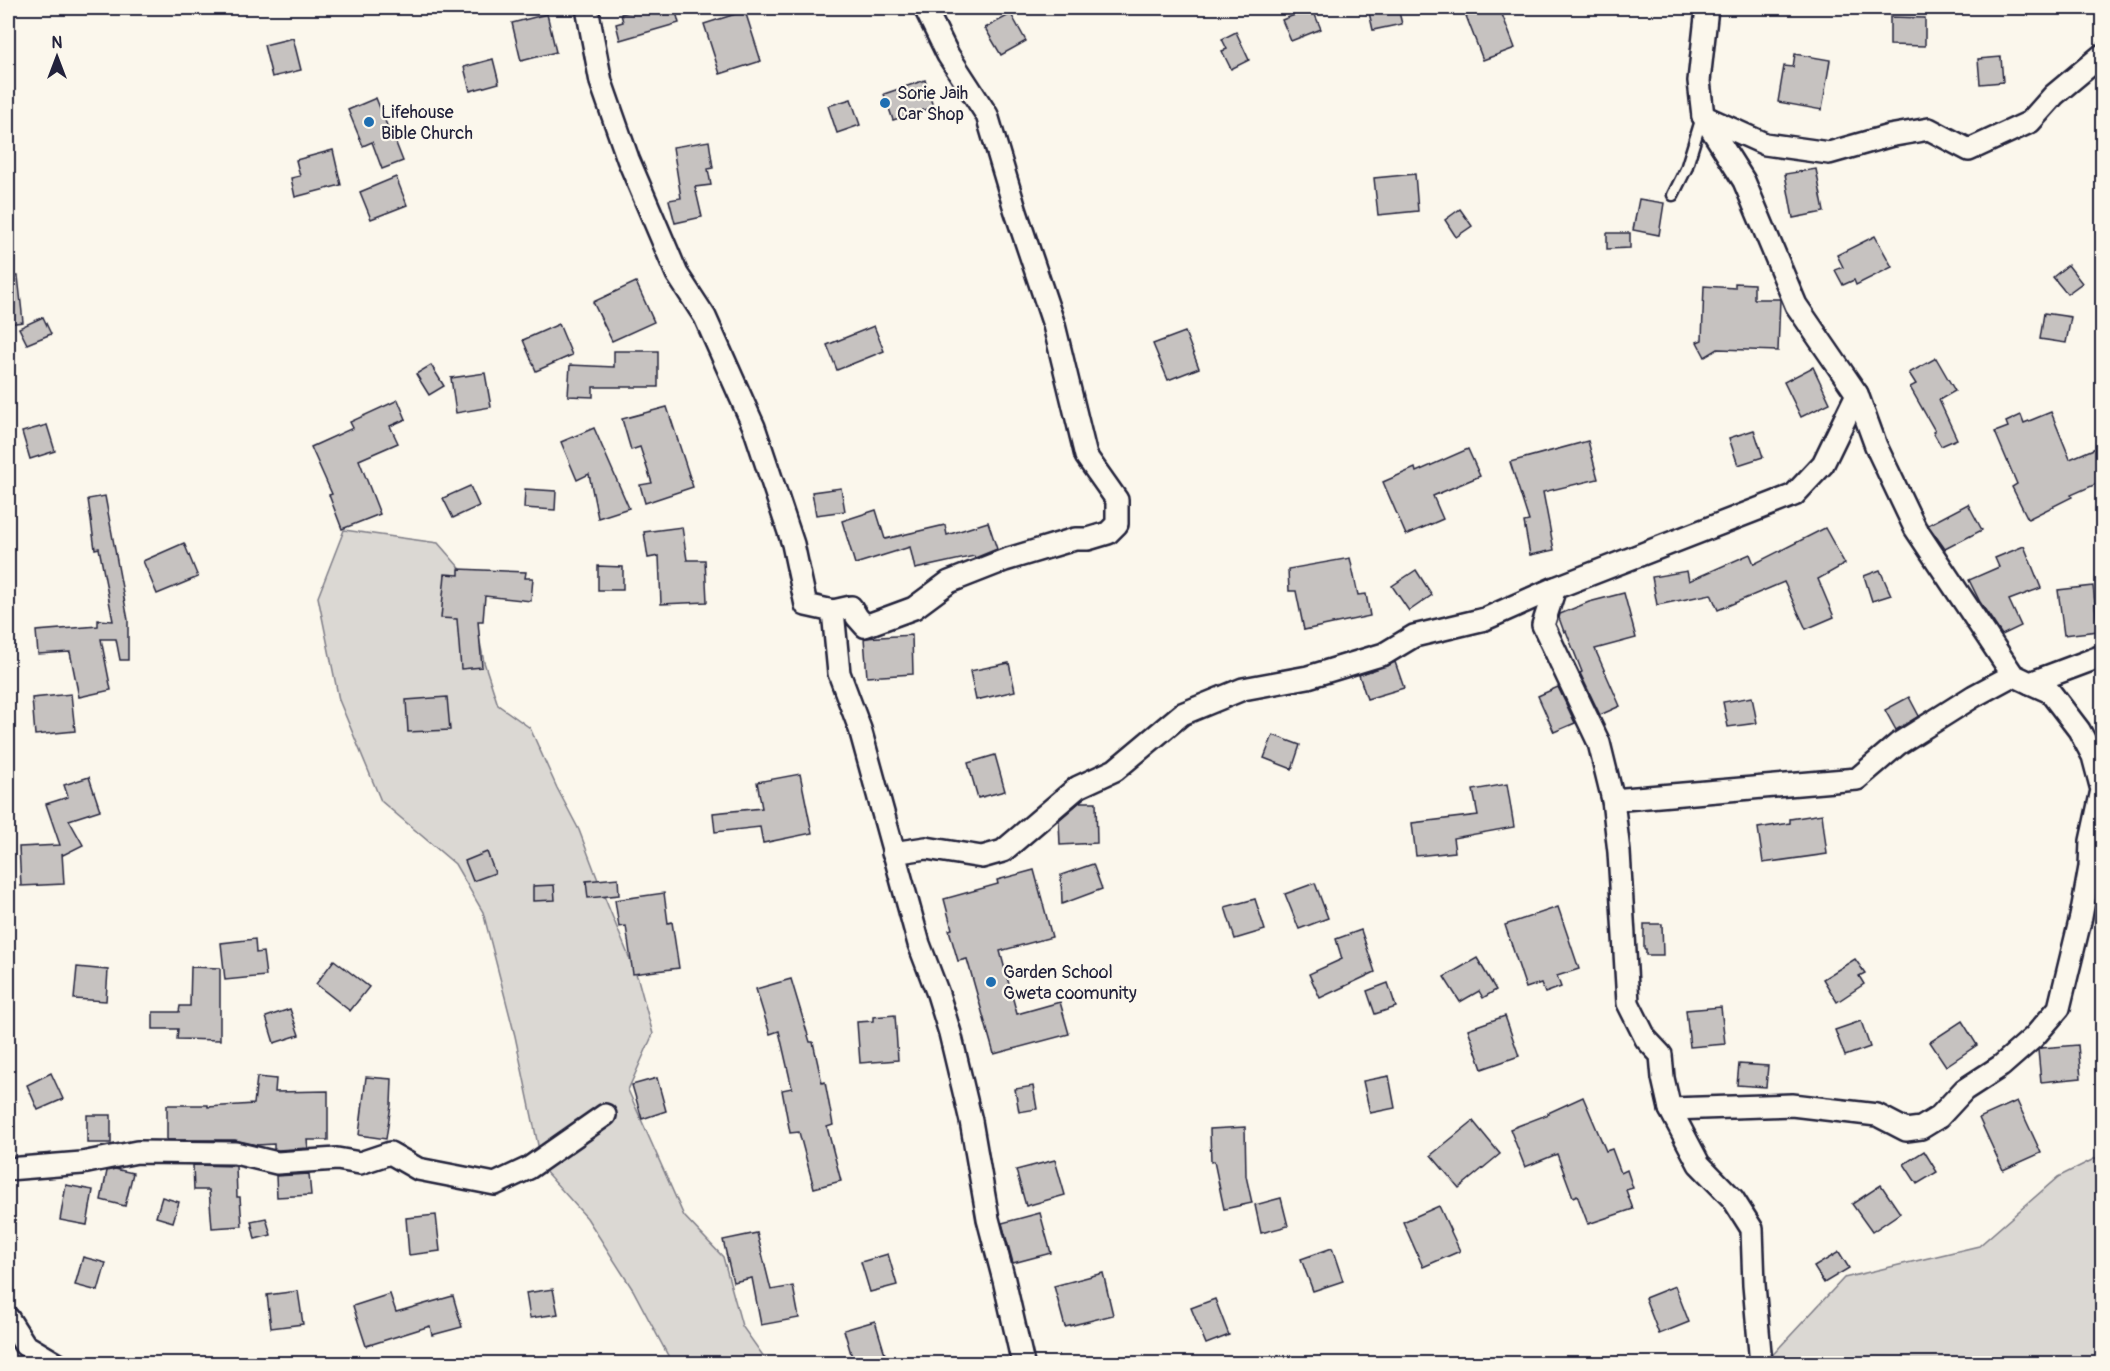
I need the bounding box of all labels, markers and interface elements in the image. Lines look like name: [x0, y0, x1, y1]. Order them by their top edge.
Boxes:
north arrow: [27, 27, 87, 87]
text: N: [52, 33, 63, 53]
place label: Sorie Jaih Car Shop: [897, 82, 968, 126]
marker: Sorie Jaih Car Shop: [878, 96, 892, 110]
place label: Lifehouse Bible Church: [381, 101, 473, 145]
marker: Lifehouse Bible Church: [362, 115, 376, 129]
place label: Garden School Gweta coomunity: [1003, 961, 1137, 1005]
marker: Garden School Gweta coomunity: [984, 975, 998, 989]

